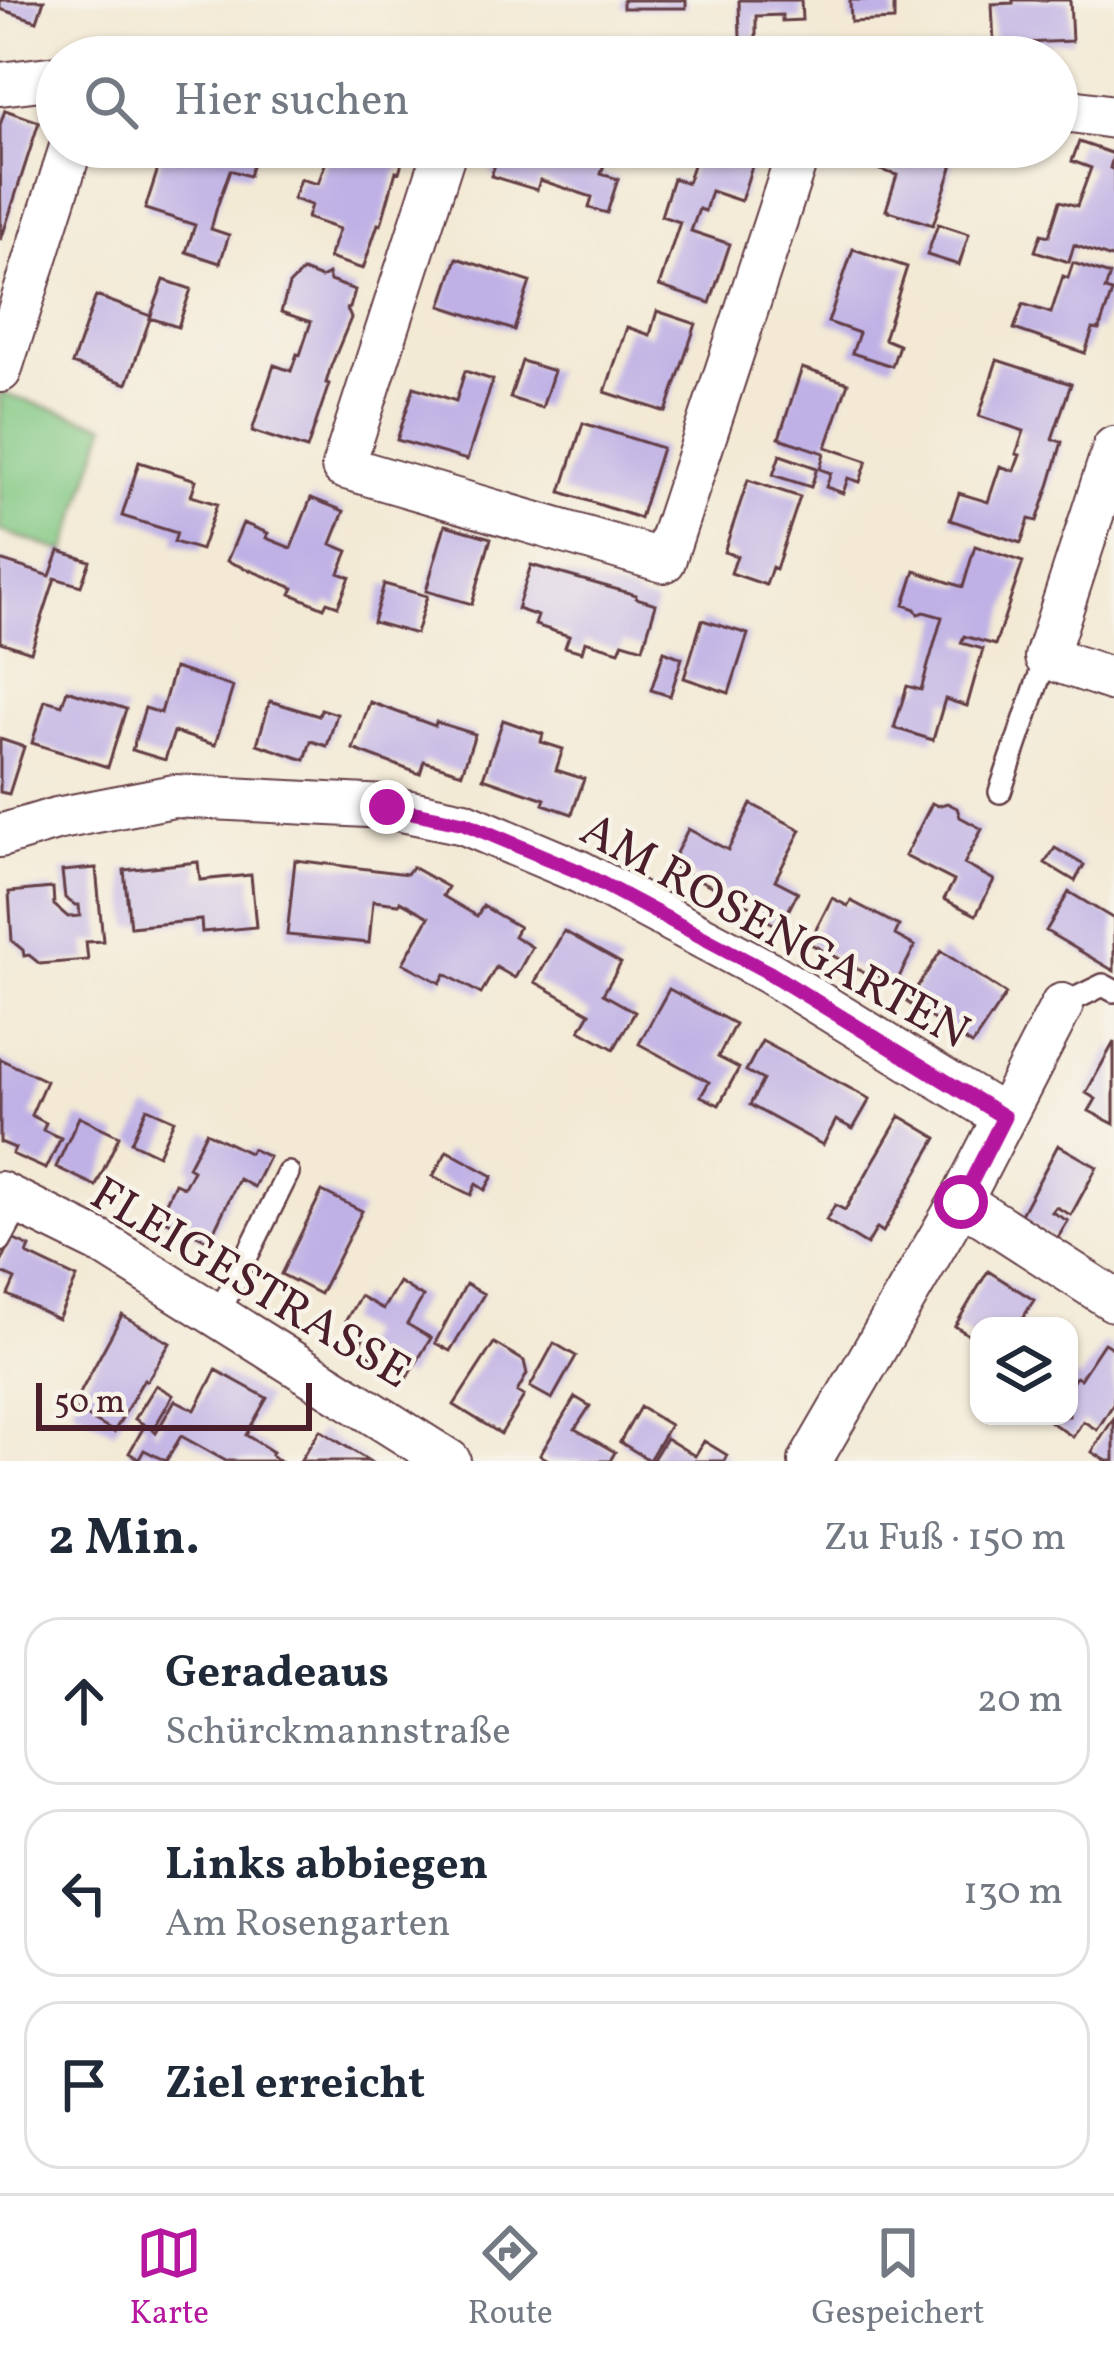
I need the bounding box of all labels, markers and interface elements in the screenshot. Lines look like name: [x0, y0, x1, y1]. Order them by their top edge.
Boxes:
search box: [36, 36, 1078, 168]
icon: search: [78, 69, 144, 135]
text: Hier suchen: [174, 71, 409, 134]
route end: [360, 780, 414, 834]
street label: AM ROSENGARTEN: [567, 798, 980, 1068]
street label: FLEIGESTRASSE: [77, 1163, 423, 1407]
route start: [934, 1175, 988, 1229]
map controls: [970, 1317, 1078, 1425]
button: layers: [970, 1317, 1078, 1425]
scale bar: [36, 1377, 312, 1430]
text: 50 m: [54, 1381, 125, 1427]
text: 2 Min.: [48, 1504, 200, 1575]
text: Zu Fuß · 150 m: [823, 1512, 1066, 1566]
text: Geradeaus: [165, 1643, 389, 1706]
icon: ahead: [51, 1668, 117, 1734]
text: 20 m: [977, 1674, 1063, 1728]
text: Schürckmannstraße: [165, 1706, 511, 1760]
text: Links abbiegen: [165, 1835, 488, 1898]
icon: left: [51, 1860, 117, 1926]
text: 130 m: [963, 1866, 1063, 1920]
text: Am Rosengarten: [165, 1898, 451, 1952]
icon: arrive: [51, 2052, 117, 2118]
text: Ziel erreicht: [165, 2054, 425, 2117]
tab: Karte: [129, 2220, 209, 2338]
tab: Route: [468, 2220, 553, 2338]
tab: Gespeichert: [812, 2220, 985, 2338]

